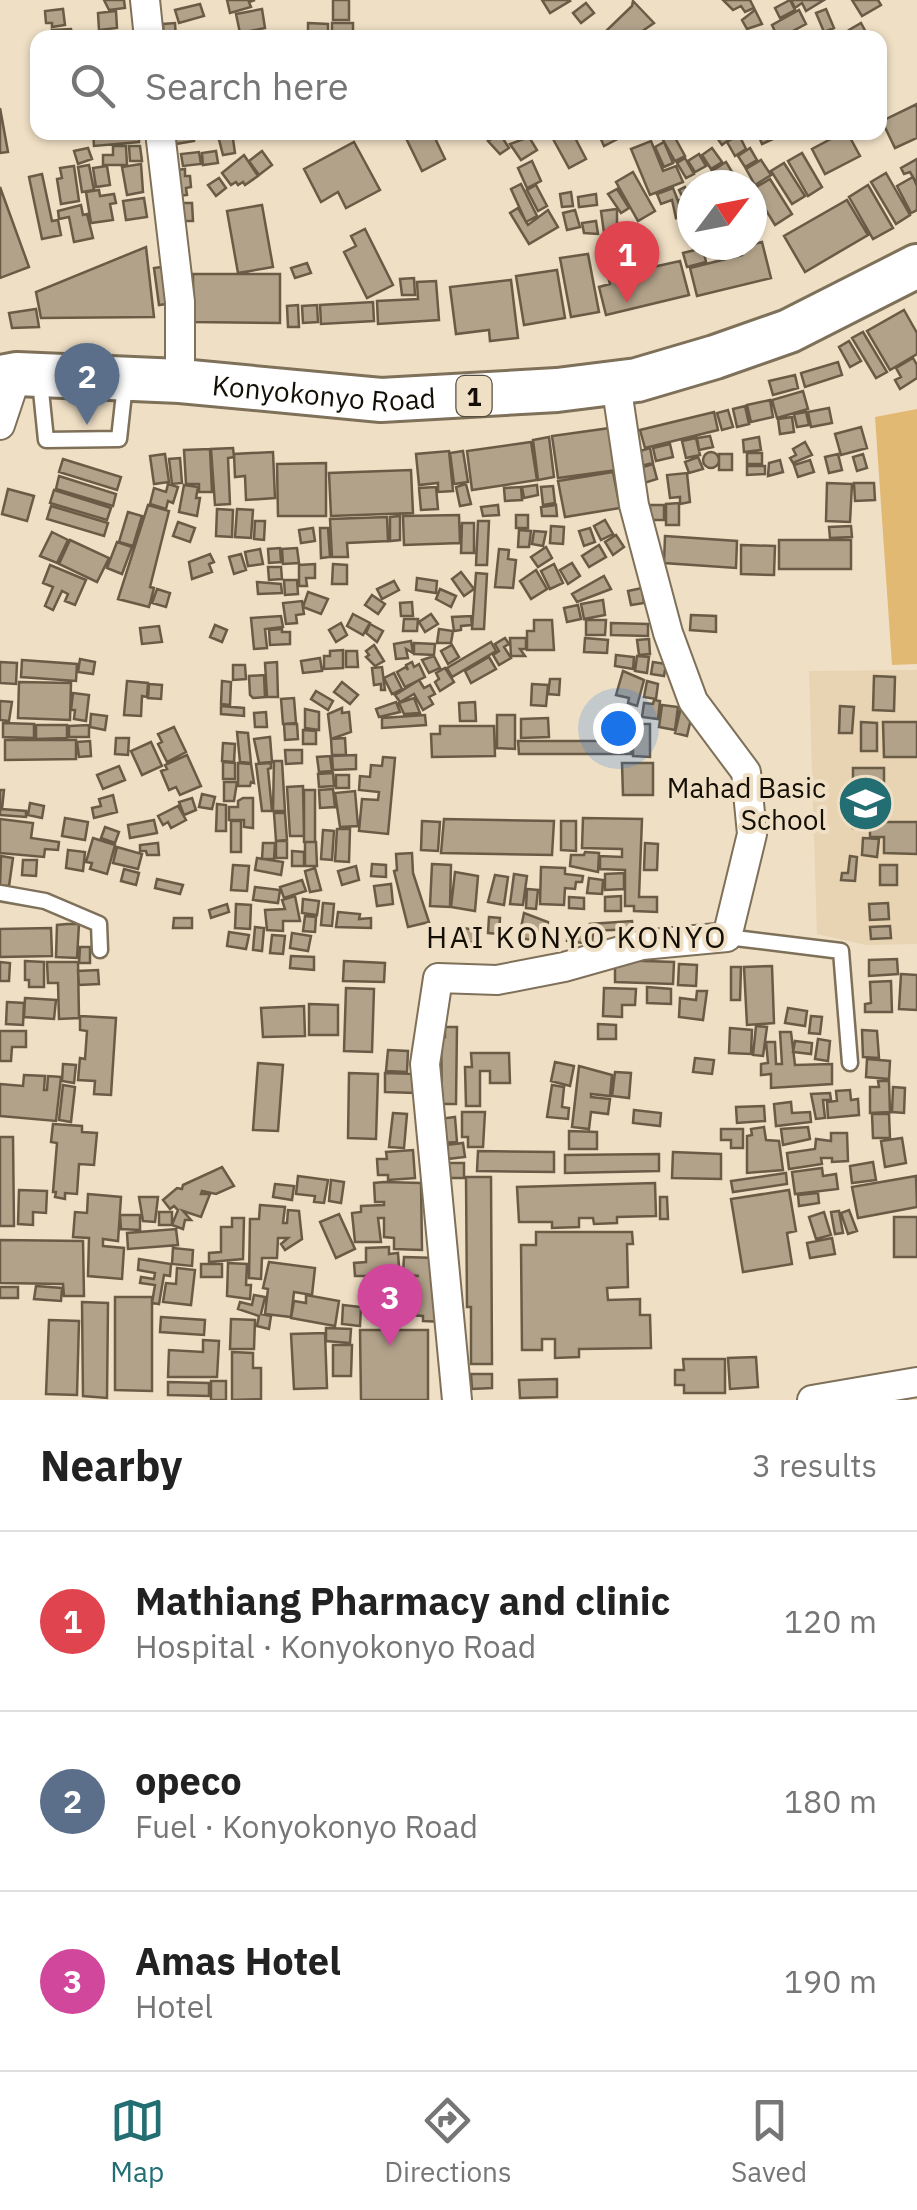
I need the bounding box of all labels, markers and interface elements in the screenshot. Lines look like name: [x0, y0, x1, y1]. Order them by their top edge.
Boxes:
search box: [30, 30, 887, 140]
icon: search: [65, 58, 120, 113]
text: Search here: [145, 61, 349, 110]
north arrow: [677, 170, 767, 260]
pin: 1: [594, 220, 660, 303]
pin: 2: [54, 342, 120, 425]
street label: Konyokonyo Road: [211, 366, 437, 419]
road number: 1: [456, 376, 492, 416]
your location: [593, 703, 644, 754]
place label: Mahad Basic School: [667, 769, 826, 838]
school or university icon: Mahad Basic School: [835, 773, 895, 833]
district label: HAI KONYO KONYO: [426, 917, 728, 956]
pin: 3: [358, 1264, 422, 1346]
text: Nearby: [40, 1438, 182, 1493]
text: 3 results: [752, 1444, 877, 1486]
text: Mathiang Pharmacy and clinic: [135, 1576, 670, 1625]
text: 1: [63, 1600, 82, 1642]
text: 120 m: [784, 1600, 877, 1642]
text: Hospital · Konyokonyo Road: [135, 1625, 536, 1667]
text: opeco: [135, 1756, 242, 1805]
text: 2: [63, 1780, 82, 1822]
text: 180 m: [784, 1780, 877, 1822]
text: Fuel · Konyokonyo Road: [135, 1805, 478, 1847]
text: Amas Hotel: [135, 1936, 341, 1985]
text: 3: [63, 1960, 82, 2002]
text: 190 m: [784, 1960, 877, 2002]
text: Hotel: [135, 1985, 213, 2027]
tab: Map: [110, 2093, 165, 2190]
tab: Directions: [384, 2093, 512, 2190]
tab: Saved: [731, 2093, 807, 2190]

